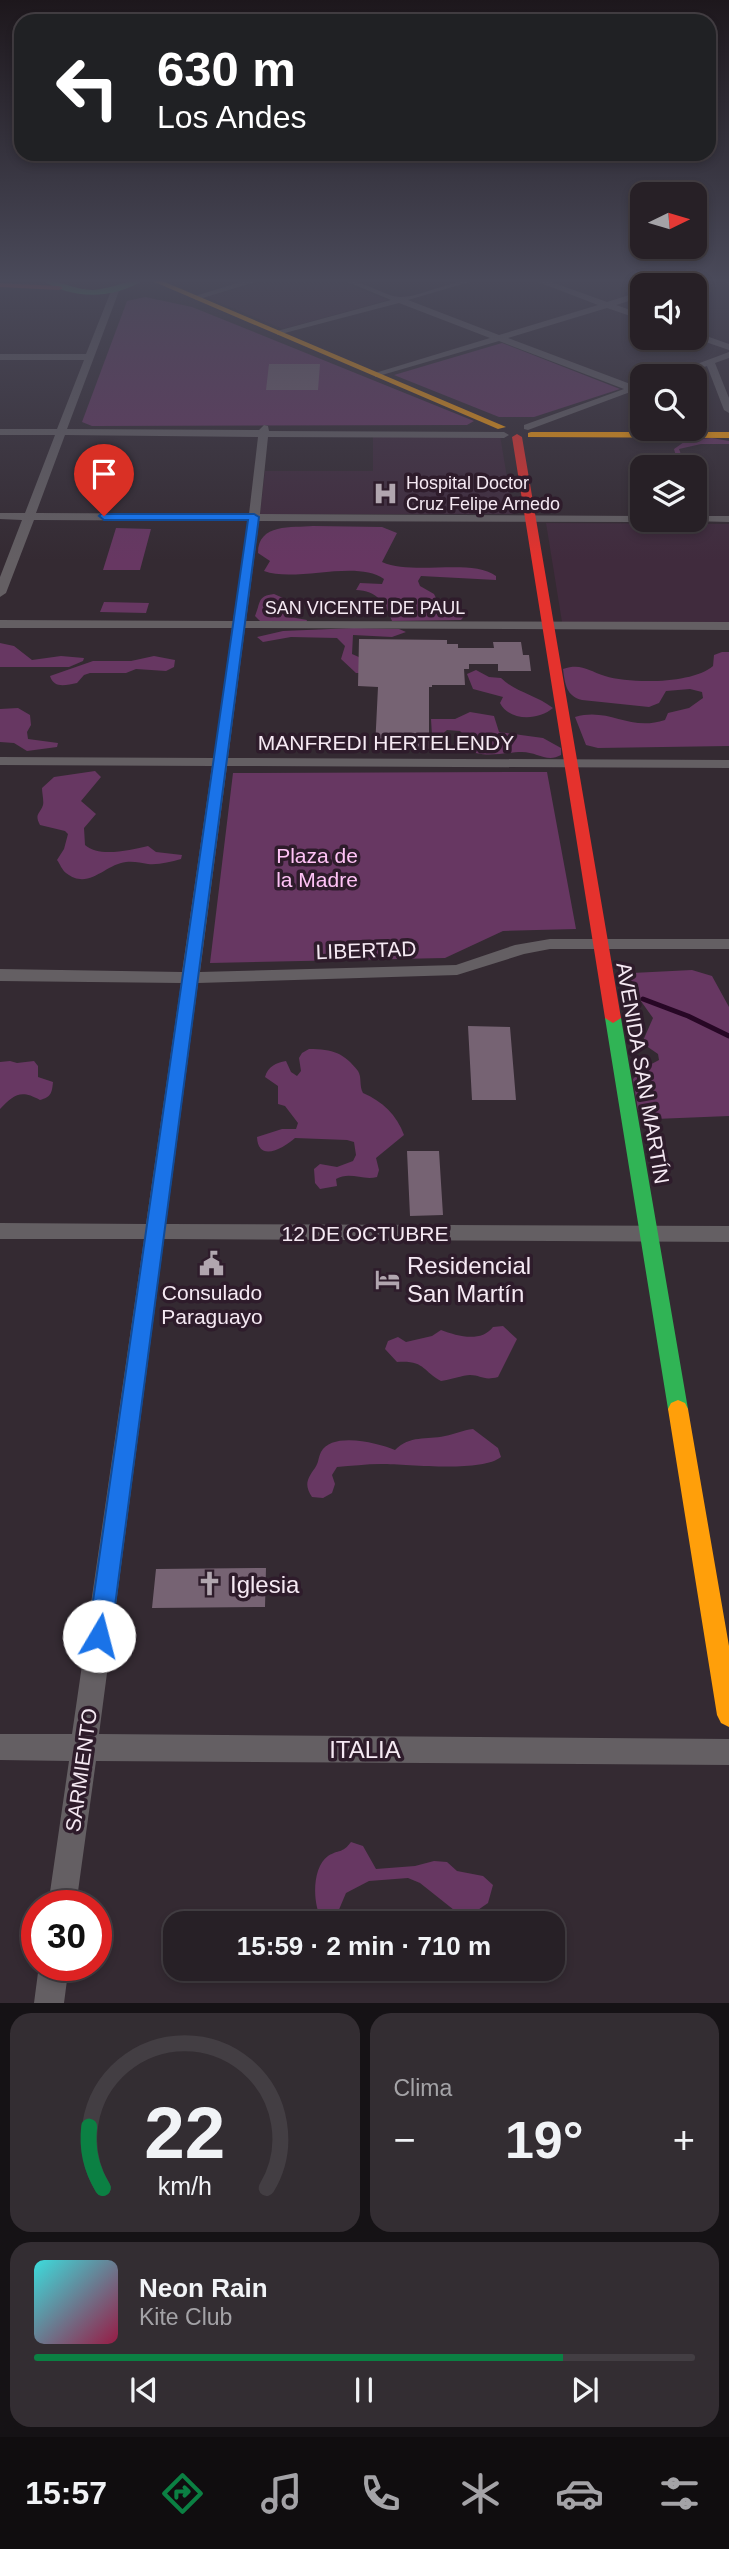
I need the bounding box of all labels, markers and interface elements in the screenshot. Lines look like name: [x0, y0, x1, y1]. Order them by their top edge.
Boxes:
icon: left: [42, 42, 133, 133]
text: 630 m: [157, 42, 296, 96]
text: Los Andes: [157, 99, 306, 135]
north arrow: [630, 182, 707, 259]
map controls: [630, 182, 707, 532]
button: sound: [630, 273, 707, 350]
button: search: [630, 364, 707, 441]
pin: [74, 444, 134, 516]
icon: arrive: [85, 455, 123, 493]
button: layers: [630, 455, 707, 532]
place label: Hospital Doctor Cruz Felipe Arnedo: [406, 473, 560, 514]
hospital icon: Hospital Doctor Cruz Felipe Arnedo: [372, 479, 400, 507]
street label: SAN VICENTE DE PAUL: [265, 598, 465, 618]
street label: MANFREDI HERTELENDY: [258, 731, 514, 754]
park label: Plaza de la Madre: [276, 844, 358, 891]
street label: LIBERTAD: [315, 937, 417, 963]
street label: AVENIDA SAN MARTÍN: [612, 960, 674, 1186]
street label: 12 DE OCTUBRE: [282, 1222, 448, 1245]
public building icon: Consulado Paraguayo: [198, 1249, 226, 1277]
place label: Residencial San Martín: [407, 1252, 531, 1307]
hotel icon: Residencial San Martín: [373, 1265, 401, 1293]
place label: Consulado Paraguayo: [161, 1281, 263, 1328]
church icon: Iglesia: [196, 1570, 224, 1598]
place label: Iglesia: [230, 1571, 300, 1598]
position arrow: [62, 1599, 136, 1673]
street label: SARMIENTO: [61, 1707, 101, 1833]
street label: ITALIA: [329, 1736, 401, 1763]
speed limit sign: 30: [21, 1890, 112, 1981]
text: 15:59 · 2 min · 710 m: [237, 1931, 491, 1961]
text: Clima: [394, 2075, 452, 2101]
text: 22: [144, 2093, 225, 2174]
text: 19°: [505, 2111, 584, 2169]
text: −: [394, 2119, 416, 2161]
text: +: [673, 2119, 695, 2161]
text: km/h: [158, 2172, 212, 2200]
text: Neon Rain: [139, 2273, 268, 2303]
text: Kite Club: [139, 2304, 232, 2330]
icon: previous: [125, 2371, 163, 2409]
icon: pause: [345, 2371, 383, 2409]
icon: next: [566, 2371, 604, 2409]
icon: directions: [158, 2469, 207, 2518]
icon: music: [257, 2469, 306, 2518]
icon: phone: [356, 2469, 405, 2518]
icon: climate: [456, 2469, 505, 2518]
icon: car: [555, 2469, 604, 2518]
icon: filters: [655, 2469, 704, 2518]
text: 15:57: [25, 2475, 107, 2511]

